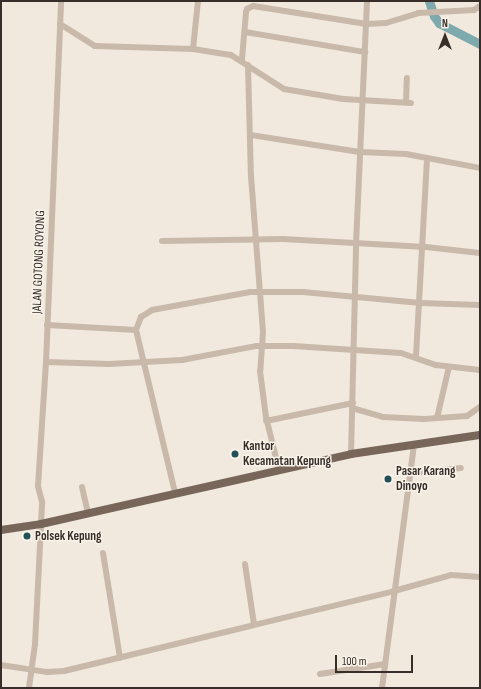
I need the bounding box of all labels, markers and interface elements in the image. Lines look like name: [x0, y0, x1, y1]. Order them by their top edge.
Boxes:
north arrow: [425, 16, 465, 56]
text: N: [442, 17, 448, 30]
street label: JALAN GOTONG ROYONG: [29, 210, 49, 314]
place label: Kantor Kecamatan Kepung: [243, 439, 331, 470]
marker: Kantor Kecamatan Kepung: [230, 449, 240, 459]
place label: Pasar Karang Dinoyo: [396, 464, 455, 495]
marker: Pasar Karang Dinoyo: [383, 474, 393, 484]
place label: Polsek Kepung: [35, 528, 102, 544]
marker: Polsek Kepung: [22, 531, 32, 541]
scale bar: [337, 647, 415, 673]
text: 100 m: [342, 654, 367, 669]

